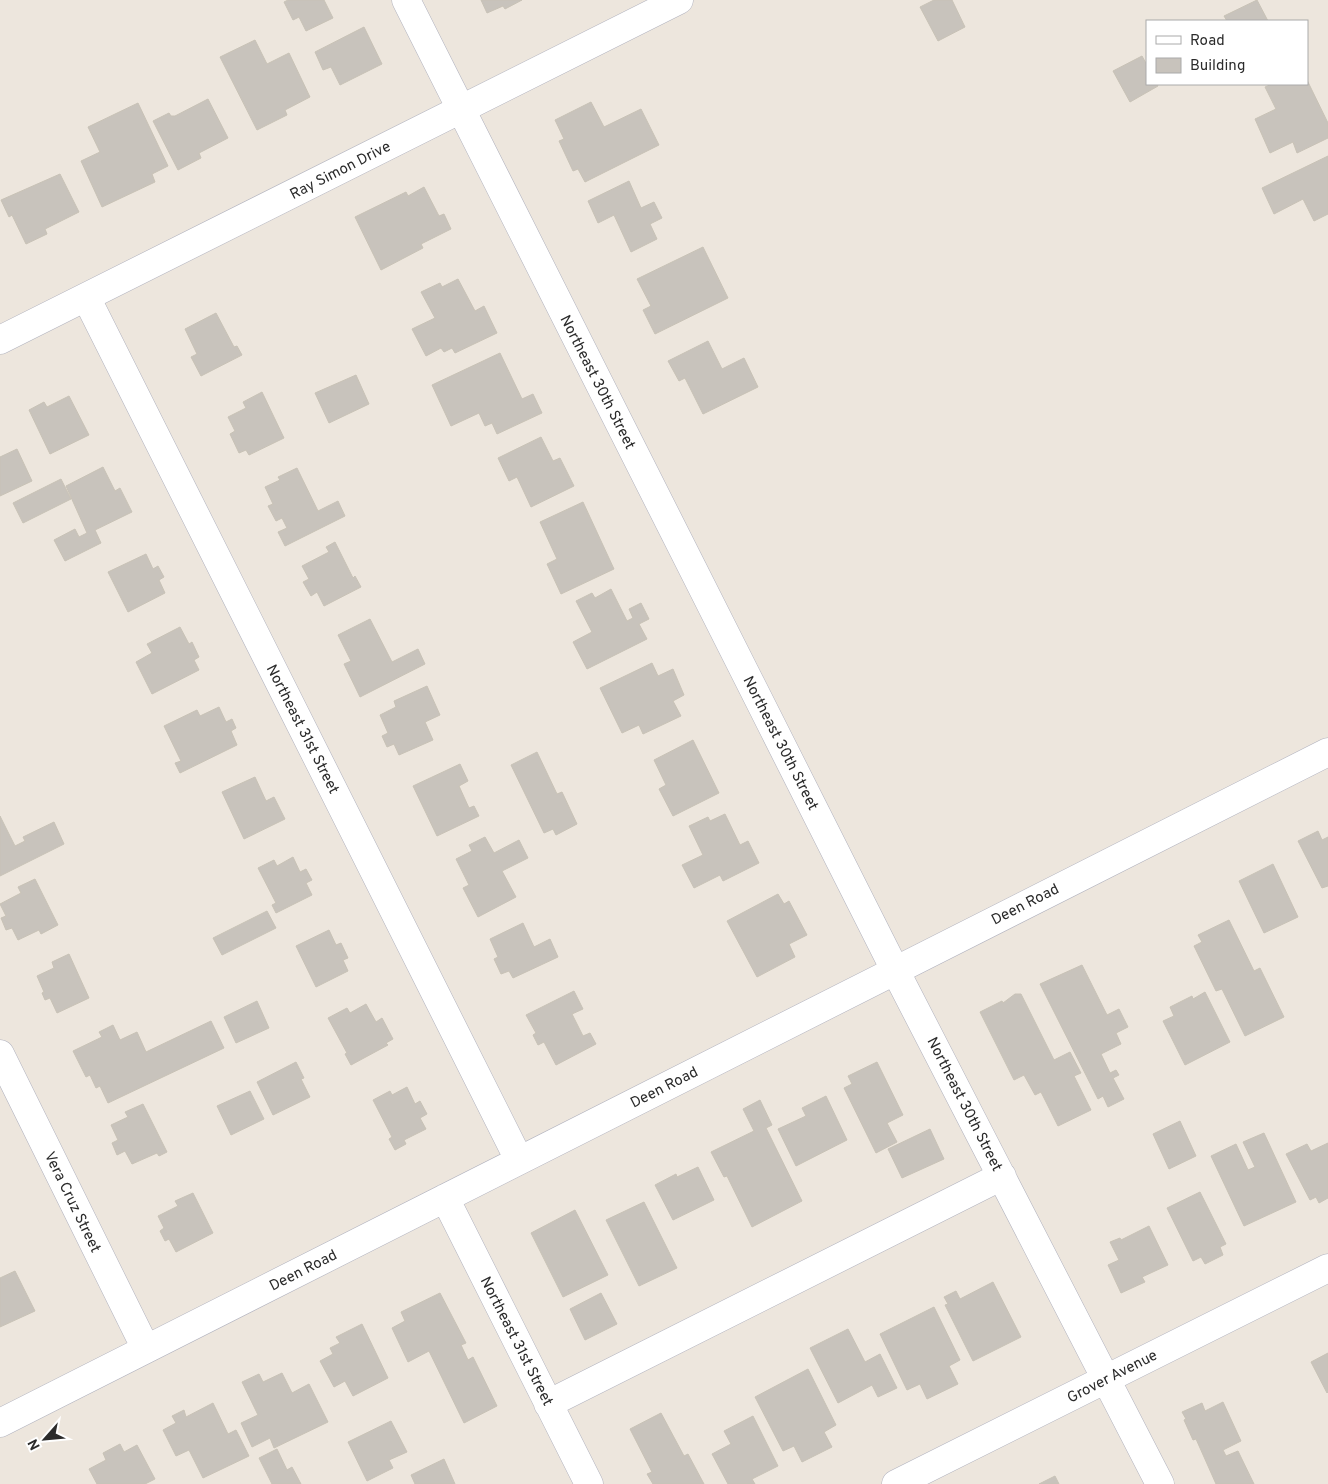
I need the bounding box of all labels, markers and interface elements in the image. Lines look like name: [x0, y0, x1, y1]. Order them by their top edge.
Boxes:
legend: [1146, 20, 1308, 85]
text: Road: [1190, 32, 1225, 51]
text: Building: [1190, 57, 1245, 76]
street label: Ray Simon Drive: [287, 138, 394, 205]
street label: Northeast 30th Street: [555, 312, 639, 453]
street label: Northeast 31st Street: [261, 662, 343, 798]
street label: Northeast 30th Street: [738, 673, 822, 814]
street label: Deen Road: [989, 880, 1063, 930]
street label: Northeast 30th Street: [922, 1034, 1006, 1175]
street label: Deen Road: [628, 1063, 702, 1113]
street label: Vera Cruz Street: [39, 1149, 104, 1256]
street label: Deen Road: [267, 1246, 341, 1296]
street label: Northeast 31st Street: [475, 1274, 557, 1410]
street label: Grover Avenue: [1064, 1346, 1161, 1408]
north arrow: [20, 1414, 70, 1464]
text: N: [25, 1436, 45, 1453]

